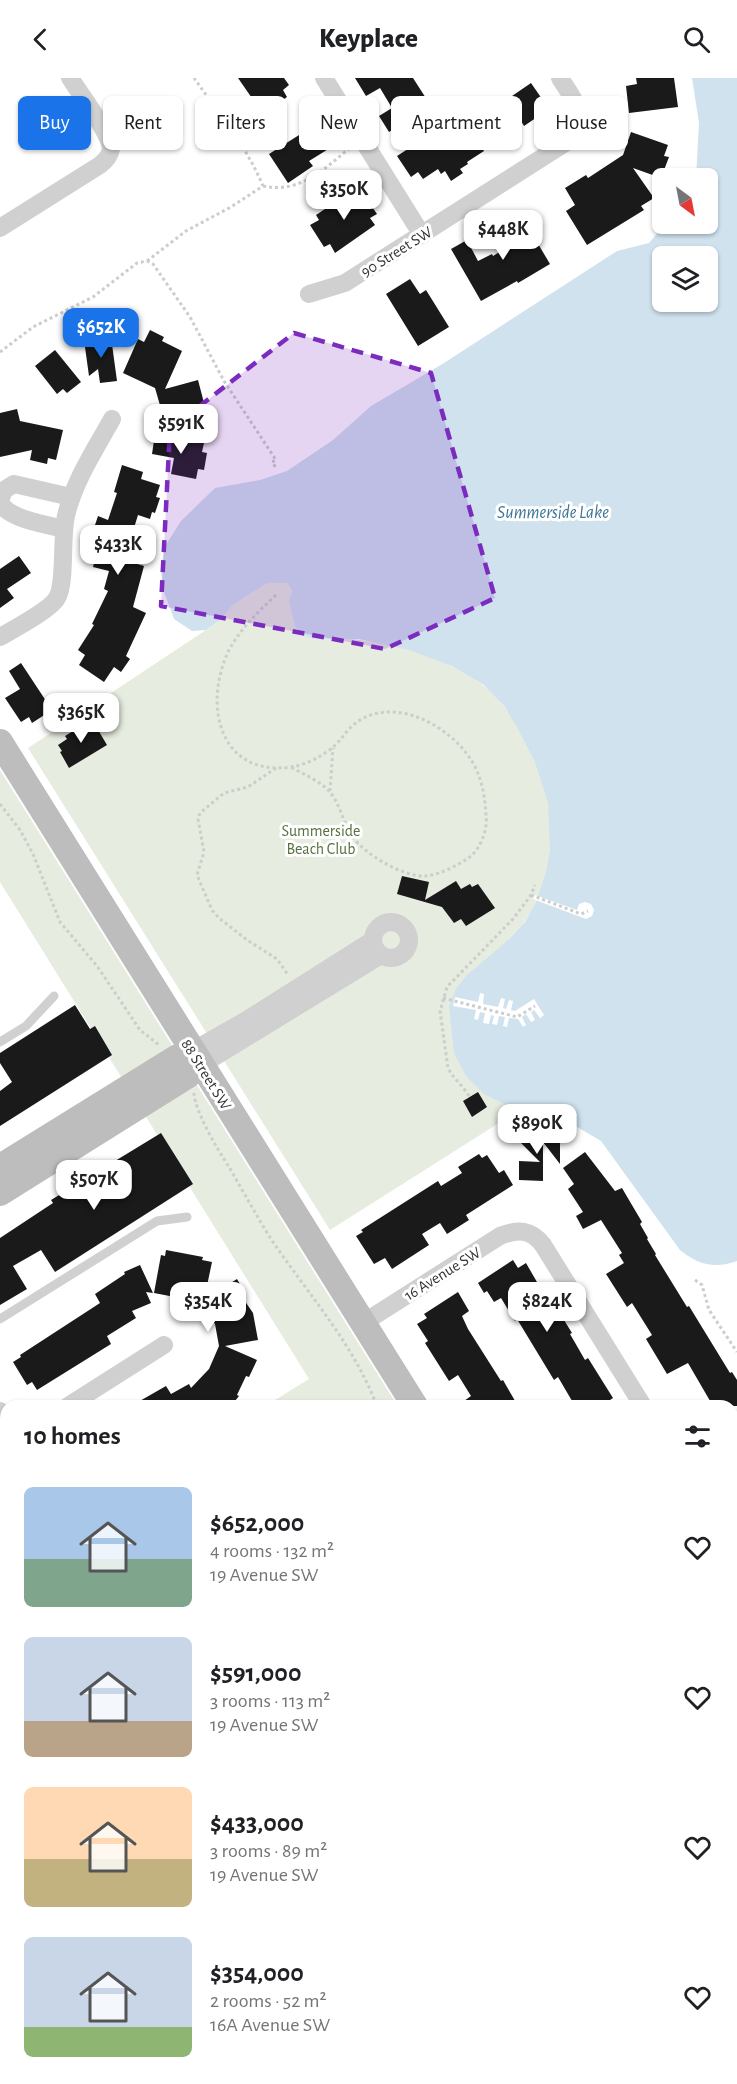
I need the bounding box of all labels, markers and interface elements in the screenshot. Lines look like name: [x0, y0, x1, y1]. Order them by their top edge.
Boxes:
icon: back: [24, 23, 57, 56]
icon: search: [680, 23, 713, 56]
text: Keyplace: [319, 25, 418, 52]
chip: Buy: [18, 96, 91, 150]
chip: Rent: [103, 96, 183, 150]
chip: Filters: [195, 96, 287, 150]
chip: New: [299, 96, 379, 150]
chip: Apartment: [391, 96, 522, 150]
chip: House: [534, 96, 628, 150]
north arrow: [652, 168, 718, 234]
map controls: [652, 168, 718, 312]
pin: $350K: [302, 170, 386, 221]
text: $350K: [320, 179, 368, 199]
pin: $448K: [461, 210, 545, 261]
text: $448K: [478, 219, 528, 239]
street label: 90 Street SW: [358, 223, 436, 280]
button: layers: [652, 246, 718, 312]
pin: $652K: [59, 308, 143, 359]
text: $652K: [77, 317, 125, 337]
pin: $591K: [139, 404, 223, 455]
text: $591K: [158, 413, 204, 433]
water label: Summerside Lake: [497, 504, 609, 522]
pin: $433K: [76, 525, 160, 576]
text: $433K: [94, 534, 142, 554]
pin: $365K: [39, 693, 123, 744]
text: $365K: [57, 702, 105, 722]
park label: Summerside Beach Club: [282, 823, 361, 857]
street label: 88 Street SW: [178, 1036, 234, 1113]
pin: $890K: [495, 1104, 579, 1155]
text: $890K: [512, 1113, 562, 1133]
pin: $507K: [52, 1160, 136, 1211]
text: $507K: [70, 1169, 118, 1189]
street label: 16 Avenue SW: [401, 1244, 484, 1304]
pin: $354K: [166, 1282, 250, 1333]
pin: $824K: [505, 1282, 589, 1333]
text: $354K: [184, 1291, 232, 1311]
text: $824K: [522, 1291, 572, 1311]
icon: filters: [681, 1420, 714, 1453]
text: 10 homes: [24, 1423, 121, 1449]
text: $652,000: [210, 1510, 304, 1536]
icon: home: [72, 1511, 144, 1583]
icon: heart: [681, 1531, 714, 1564]
text: 4 rooms · 132 m²: [210, 1541, 334, 1561]
text: 19 Avenue SW: [210, 1565, 318, 1585]
text: $591,000: [210, 1660, 301, 1686]
icon: home: [72, 1661, 144, 1733]
icon: heart: [681, 1681, 714, 1714]
text: 3 rooms · 113 m²: [210, 1691, 330, 1711]
text: 19 Avenue SW: [210, 1715, 318, 1735]
text: $433,000: [210, 1810, 304, 1836]
icon: home: [72, 1811, 144, 1883]
icon: heart: [681, 1831, 714, 1864]
text: 3 rooms · 89 m²: [210, 1841, 327, 1861]
text: 19 Avenue SW: [210, 1865, 318, 1885]
text: $354,000: [210, 1960, 304, 1986]
icon: home: [72, 1961, 144, 2033]
icon: heart: [681, 1981, 714, 2014]
text: 2 rooms · 52 m²: [210, 1991, 327, 2011]
text: 16A Avenue SW: [210, 2015, 330, 2035]

